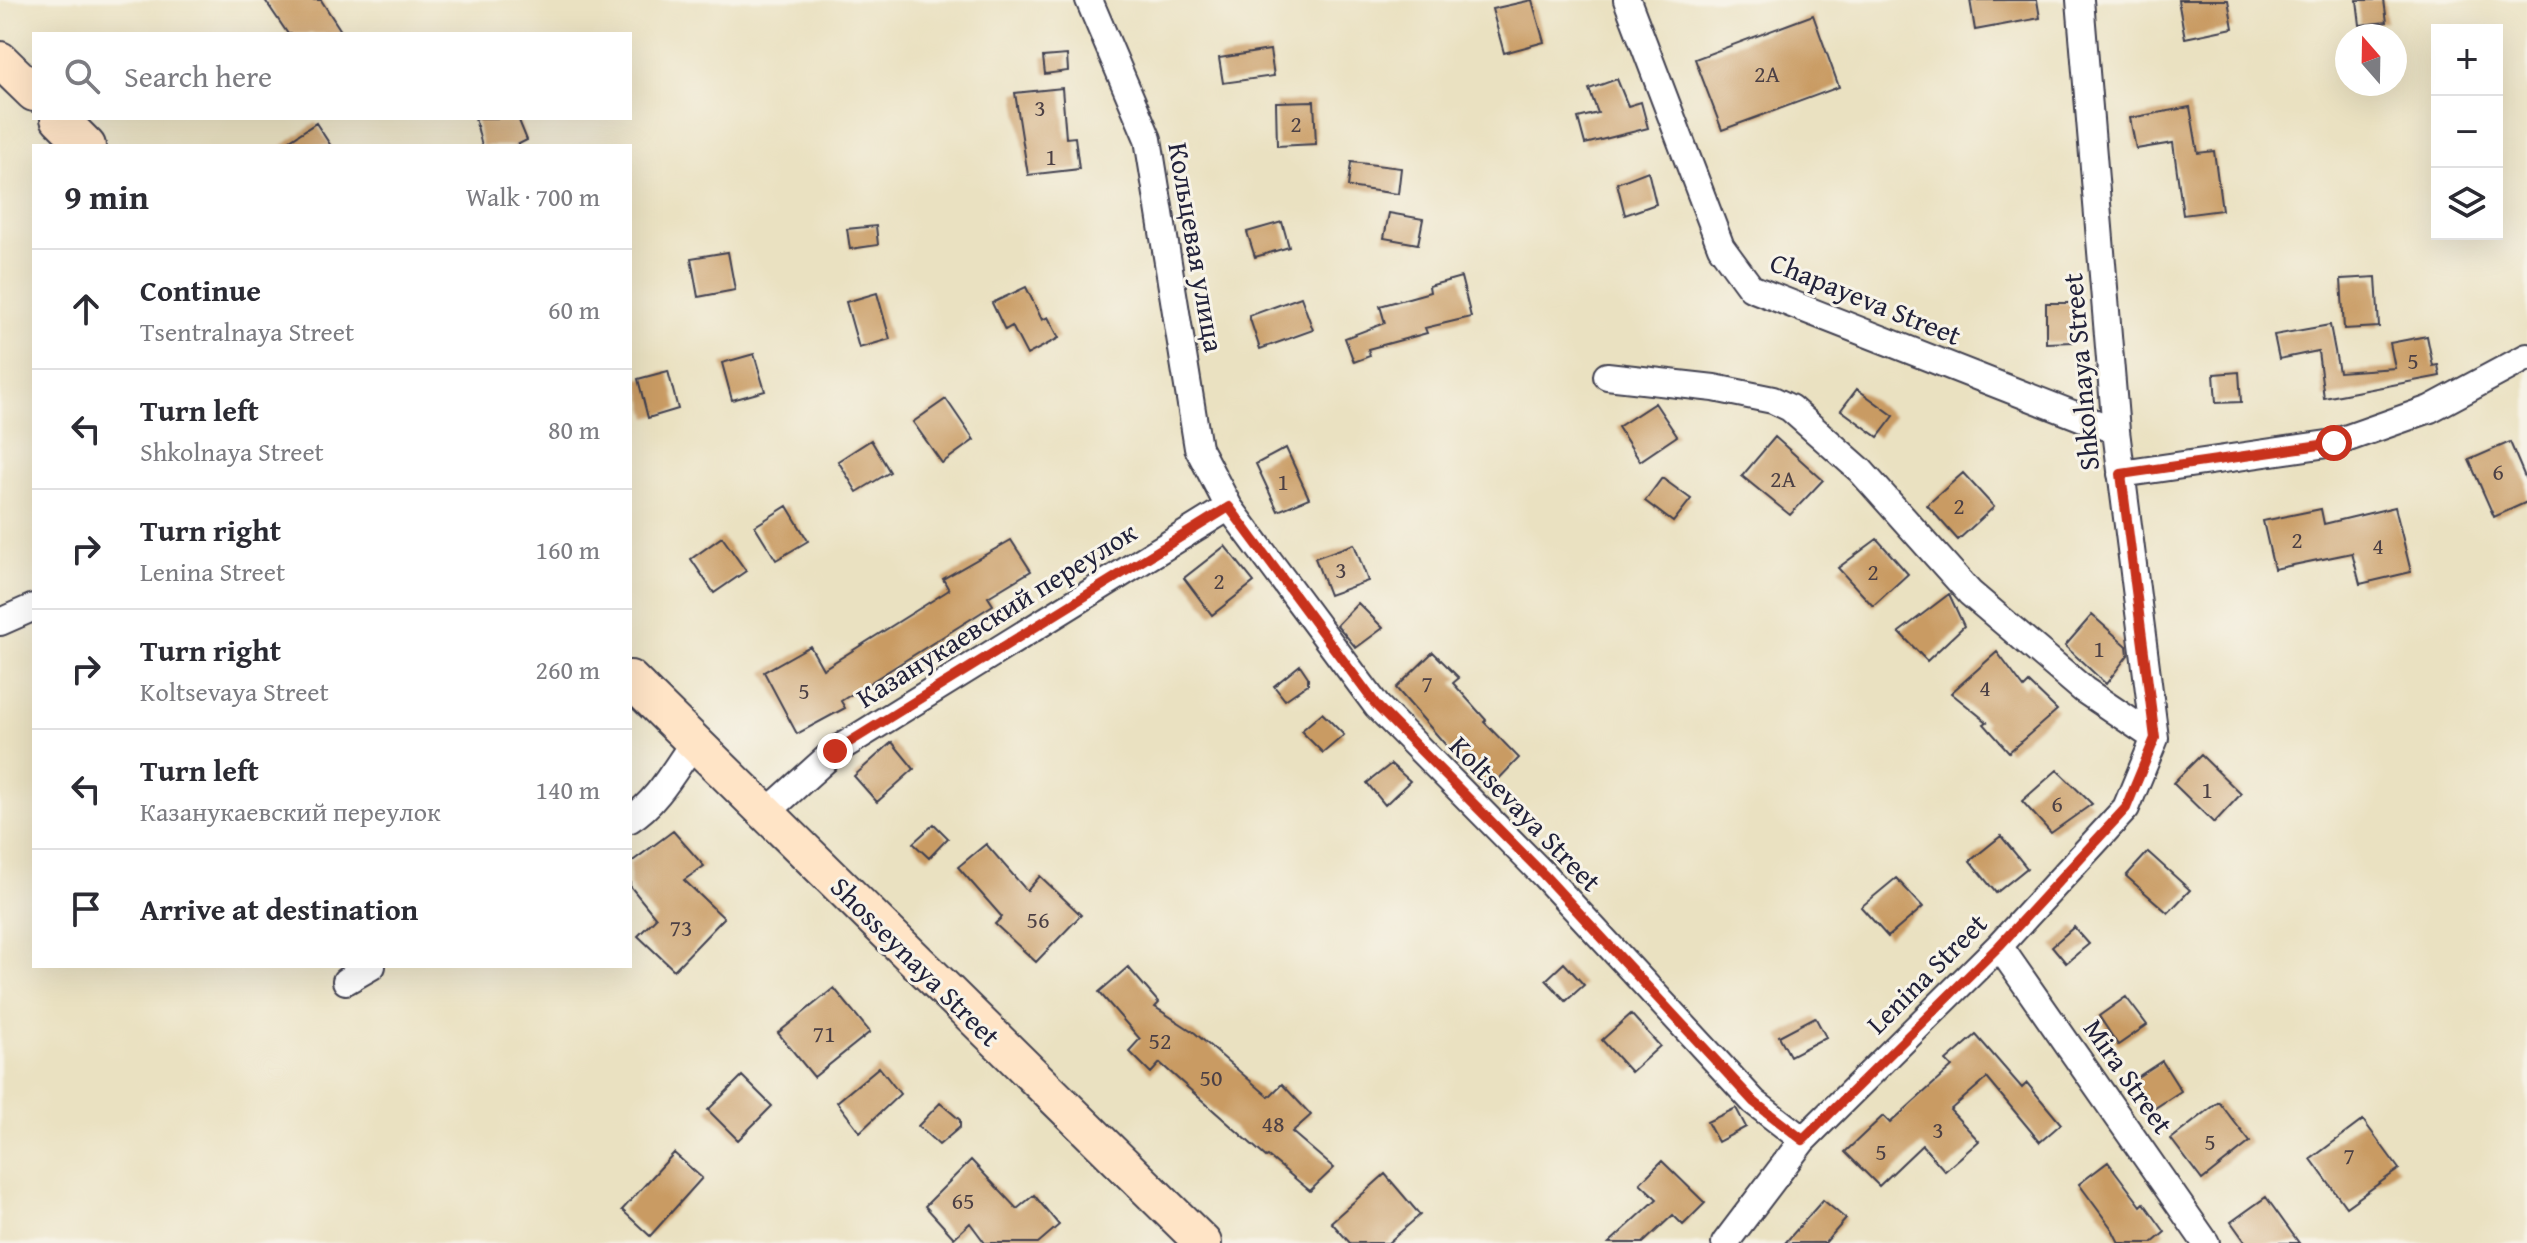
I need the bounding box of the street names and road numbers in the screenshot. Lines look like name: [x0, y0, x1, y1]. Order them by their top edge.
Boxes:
street label: Кольцевая улица: [1158, 139, 1236, 356]
street label: Chapayeva Street: [1764, 241, 1968, 355]
street label: Shkolnaya Street: [2051, 272, 2109, 472]
street label: Казанукаевский переулок: [848, 511, 1144, 717]
street label: Koltsevaya Street: [1441, 726, 1611, 900]
street label: Shosseynaya Street: [822, 867, 1010, 1055]
street label: Lenina Street: [1856, 903, 1996, 1043]
street label: Mira Street: [2074, 1010, 2184, 1142]

